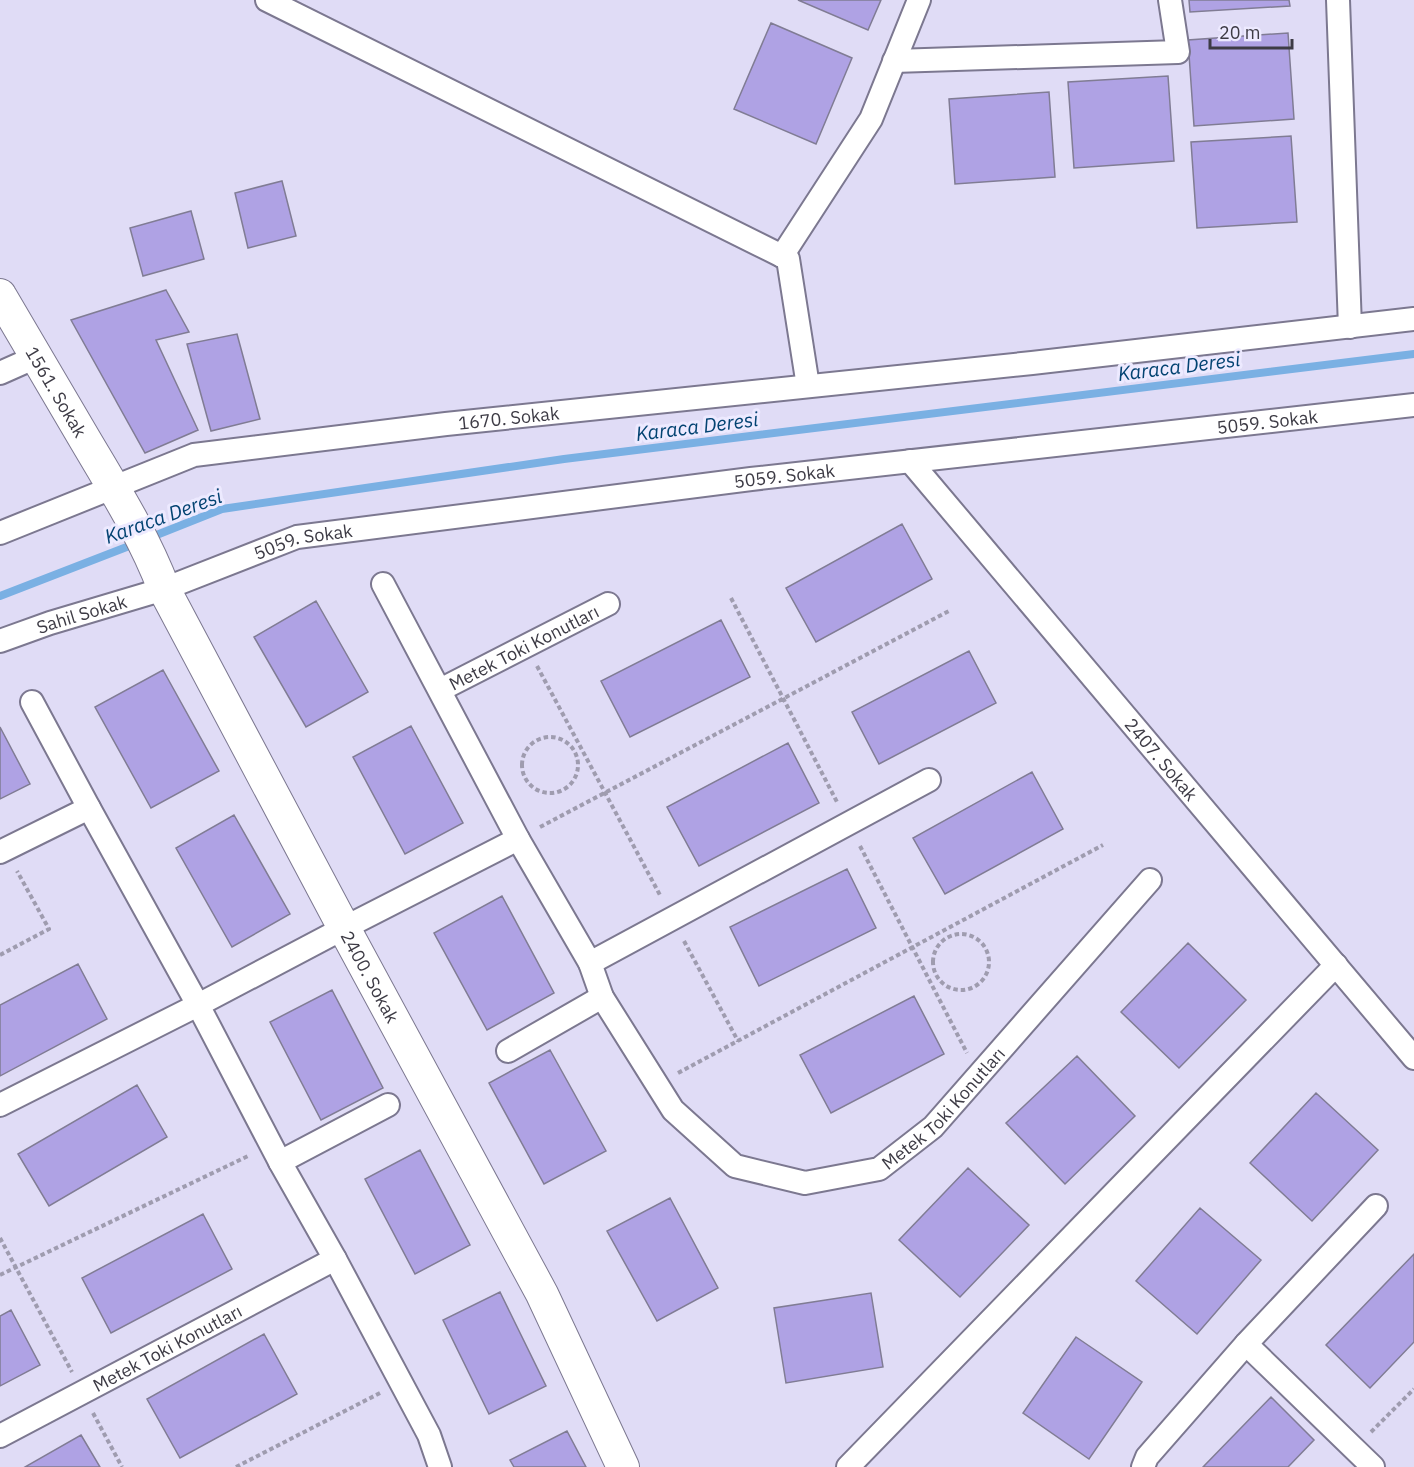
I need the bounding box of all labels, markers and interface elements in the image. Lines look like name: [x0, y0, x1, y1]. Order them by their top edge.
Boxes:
scale bar: [1210, 12, 1292, 50]
text: 20 m: [1219, 21, 1261, 44]
street label: 1561. Sokak: [21, 342, 93, 442]
water label: Karaca Deresi: [1116, 345, 1243, 387]
street label: 1670. Sokak: [457, 401, 561, 434]
street label: 5059. Sokak: [1215, 404, 1319, 438]
water label: Karaca Deresi: [634, 405, 761, 447]
street label: 5059. Sokak: [732, 458, 836, 493]
water label: Karaca Deresi: [100, 482, 226, 550]
street label: 5059. Sokak: [250, 518, 354, 564]
street label: Sahil Sokak: [33, 589, 130, 638]
street label: Metek Toki Konutları: [445, 599, 603, 695]
street label: 2407. Sokak: [1120, 713, 1203, 806]
street label: 2400. Sokak: [336, 926, 405, 1027]
street label: Metek Toki Konutları: [877, 1042, 1010, 1174]
street label: Metek Toki Konutları: [89, 1299, 246, 1397]

